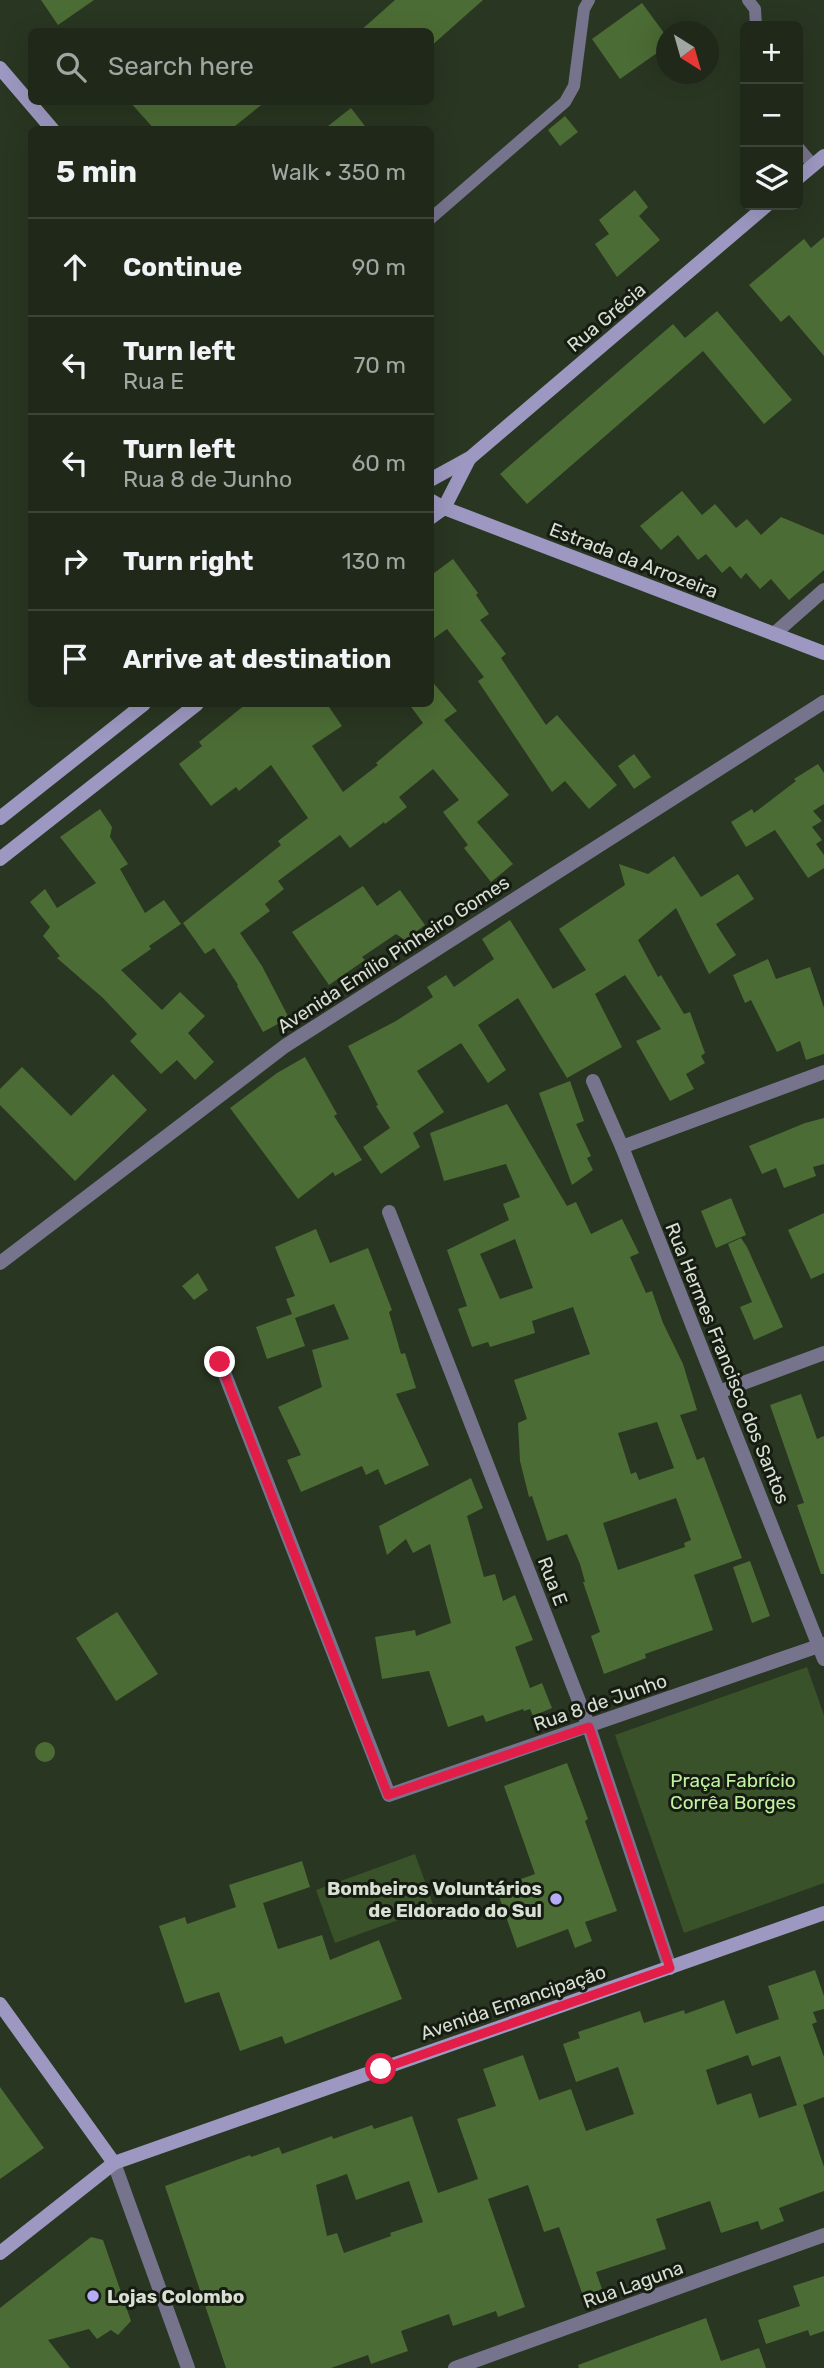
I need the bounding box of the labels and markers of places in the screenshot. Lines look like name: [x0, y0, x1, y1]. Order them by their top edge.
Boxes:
place label: Bombeiros Voluntários de Eldorado do Sul: [327, 1877, 542, 1922]
marker: Bombeiros Voluntários de Eldorado do Sul: [548, 1891, 564, 1907]
place label: Lojas Colombo: [107, 2285, 244, 2308]
marker: Lojas Colombo: [85, 2288, 101, 2304]

